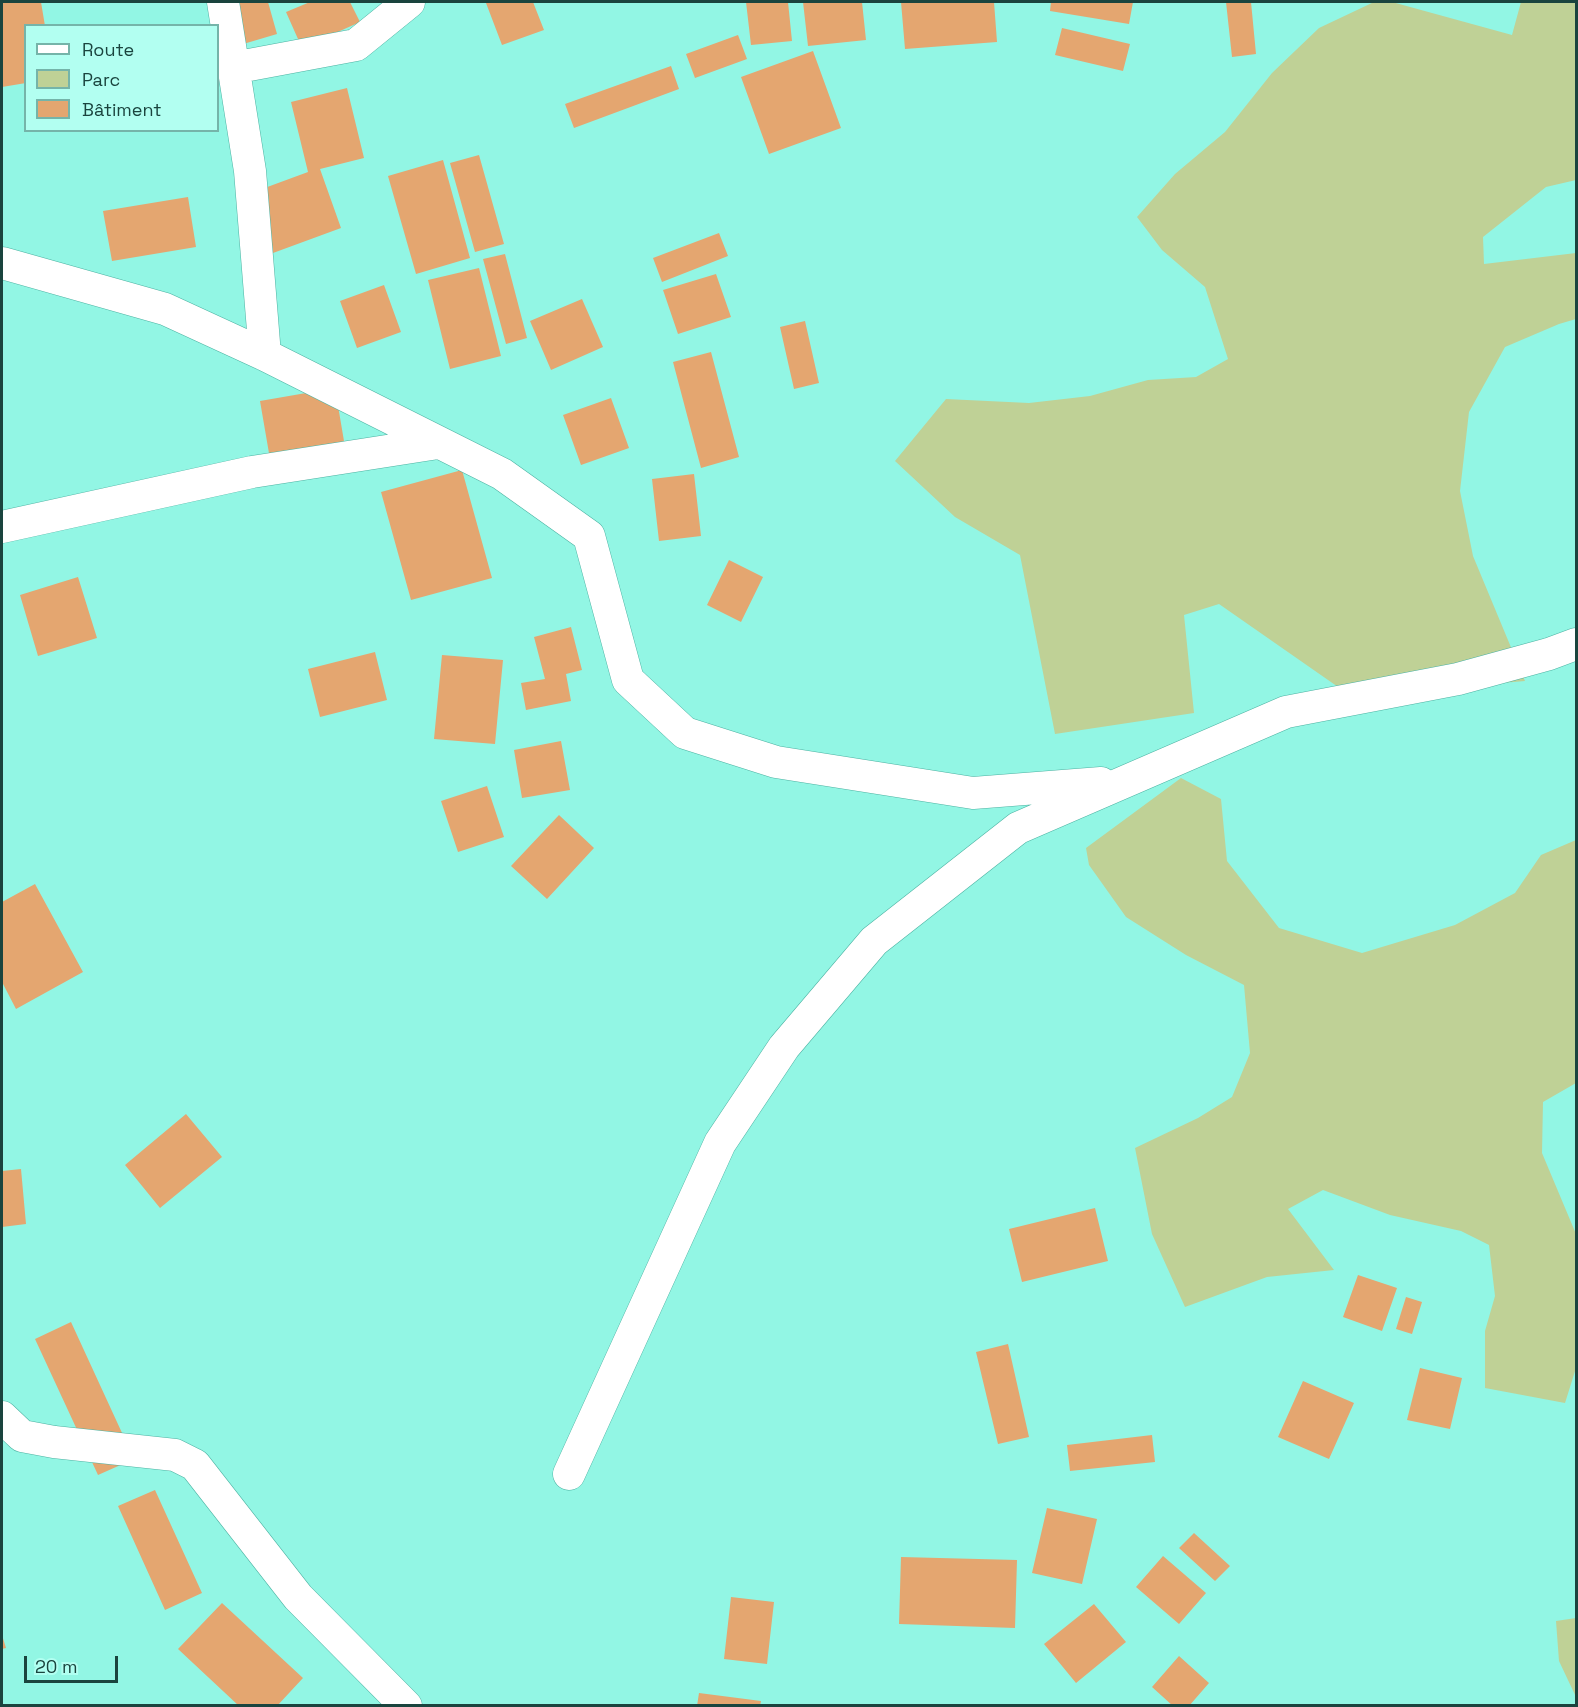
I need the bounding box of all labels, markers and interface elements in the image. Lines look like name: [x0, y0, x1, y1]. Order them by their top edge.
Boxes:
legend: [24, 24, 219, 132]
text: Route: [82, 38, 134, 61]
text: Parc: [82, 68, 120, 91]
text: Bâtiment: [82, 98, 162, 121]
scale bar: [27, 1644, 122, 1682]
text: 20 m: [35, 1655, 78, 1678]

